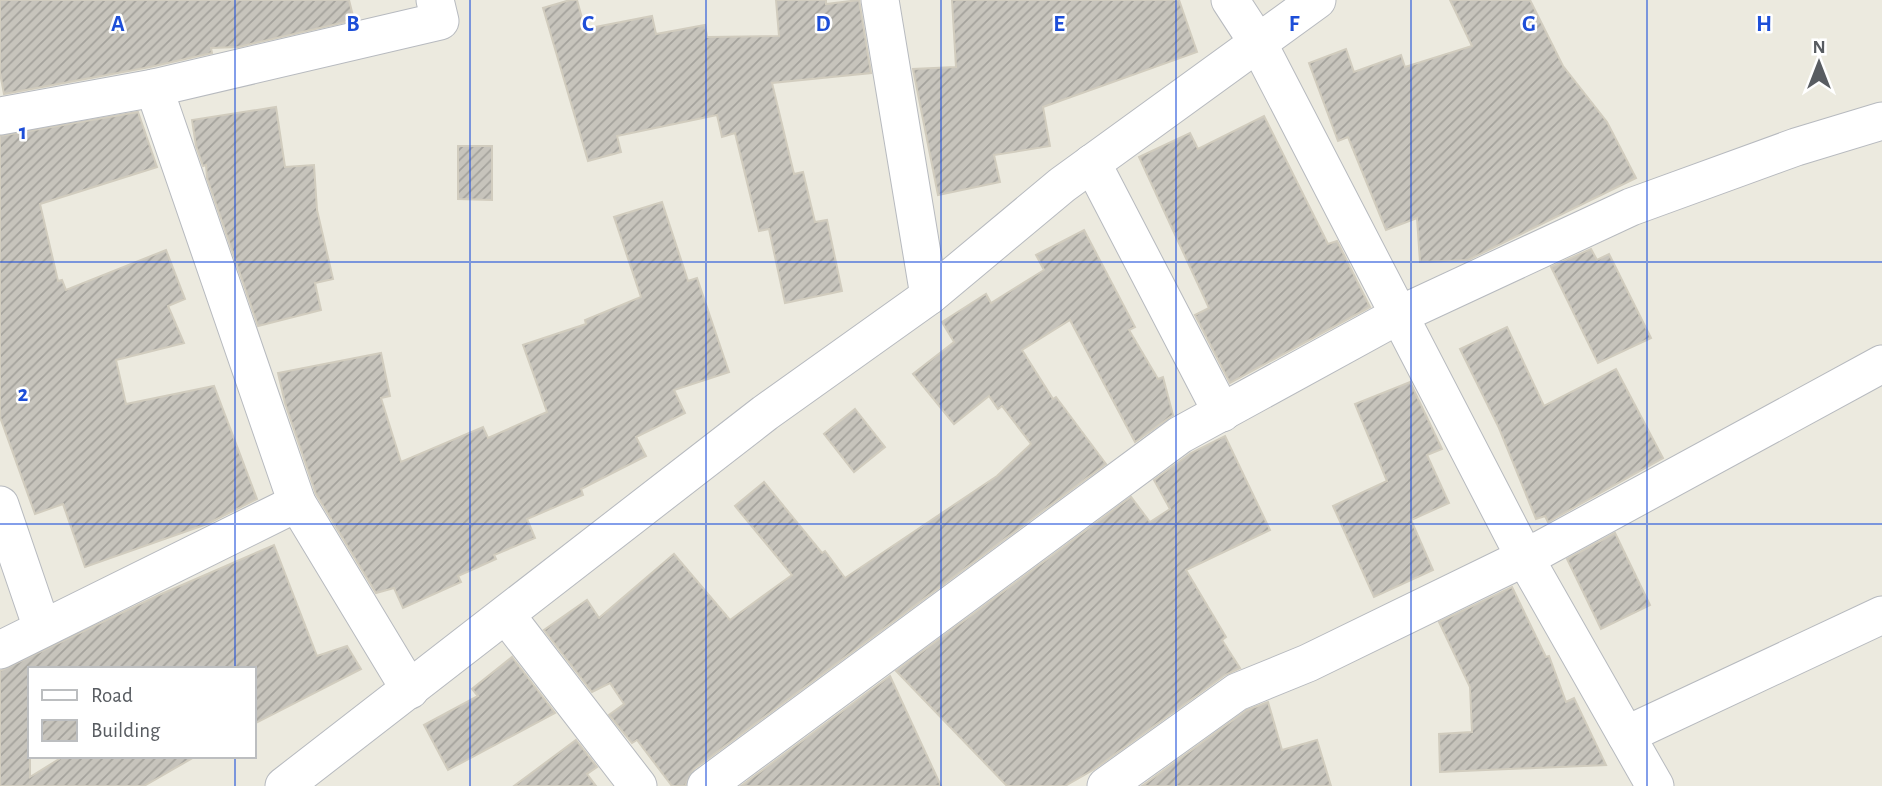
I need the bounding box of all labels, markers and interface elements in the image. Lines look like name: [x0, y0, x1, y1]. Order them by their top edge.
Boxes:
text: A: [111, 13, 125, 36]
text: B: [346, 13, 360, 36]
text: C: [582, 13, 594, 36]
text: D: [815, 13, 831, 36]
text: E: [1053, 13, 1065, 36]
text: F: [1289, 13, 1300, 36]
text: G: [1522, 13, 1536, 36]
text: H: [1756, 13, 1772, 36]
north arrow: [1784, 28, 1854, 98]
text: N: [1812, 38, 1826, 57]
text: 1: [19, 121, 27, 144]
text: 2: [18, 383, 29, 406]
legend: [28, 667, 256, 758]
text: Road: [91, 685, 133, 706]
text: Building: [91, 720, 161, 741]

